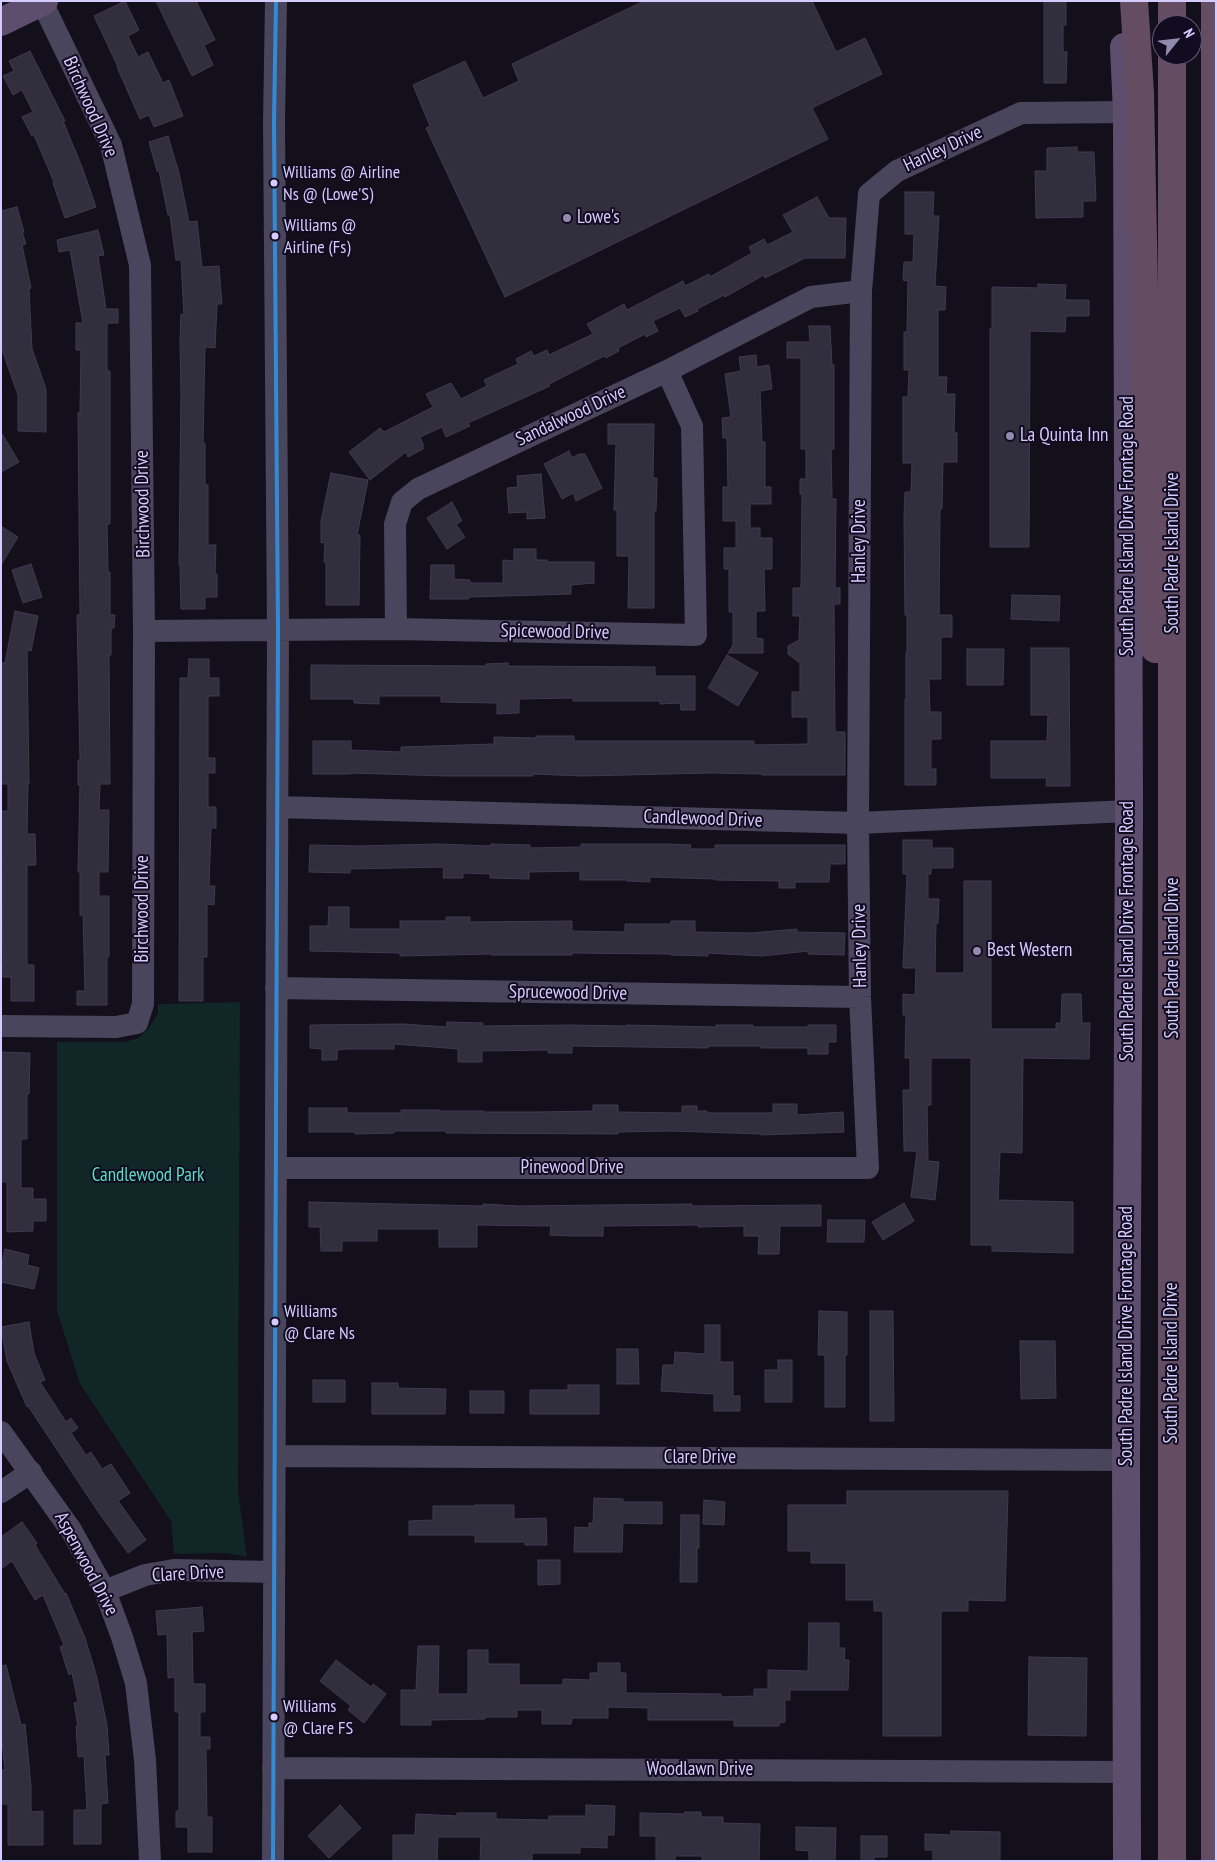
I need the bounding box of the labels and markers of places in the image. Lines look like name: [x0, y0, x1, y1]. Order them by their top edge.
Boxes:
place label: Williams @ Airline Ns @ (Lowe'S): [283, 162, 400, 204]
marker: Williams @ Airline Ns @ (Lowe'S): [269, 178, 279, 188]
place label: Lowe's: [577, 207, 620, 229]
marker: Lowe's: [561, 212, 573, 224]
place label: Williams @ Airline (Fs): [284, 215, 357, 258]
marker: Williams @ Airline (Fs): [270, 231, 280, 241]
place label: La Quinta Inn: [1020, 425, 1108, 447]
marker: La Quinta Inn: [1004, 430, 1016, 442]
place label: Best Western: [987, 940, 1072, 962]
marker: Best Western: [971, 945, 983, 957]
place label: Williams @ Clare Ns: [284, 1301, 355, 1344]
marker: Williams @ Clare Ns: [270, 1317, 280, 1327]
place label: Williams @ Clare FS: [283, 1696, 353, 1738]
marker: Williams @ Clare FS: [269, 1712, 279, 1722]

